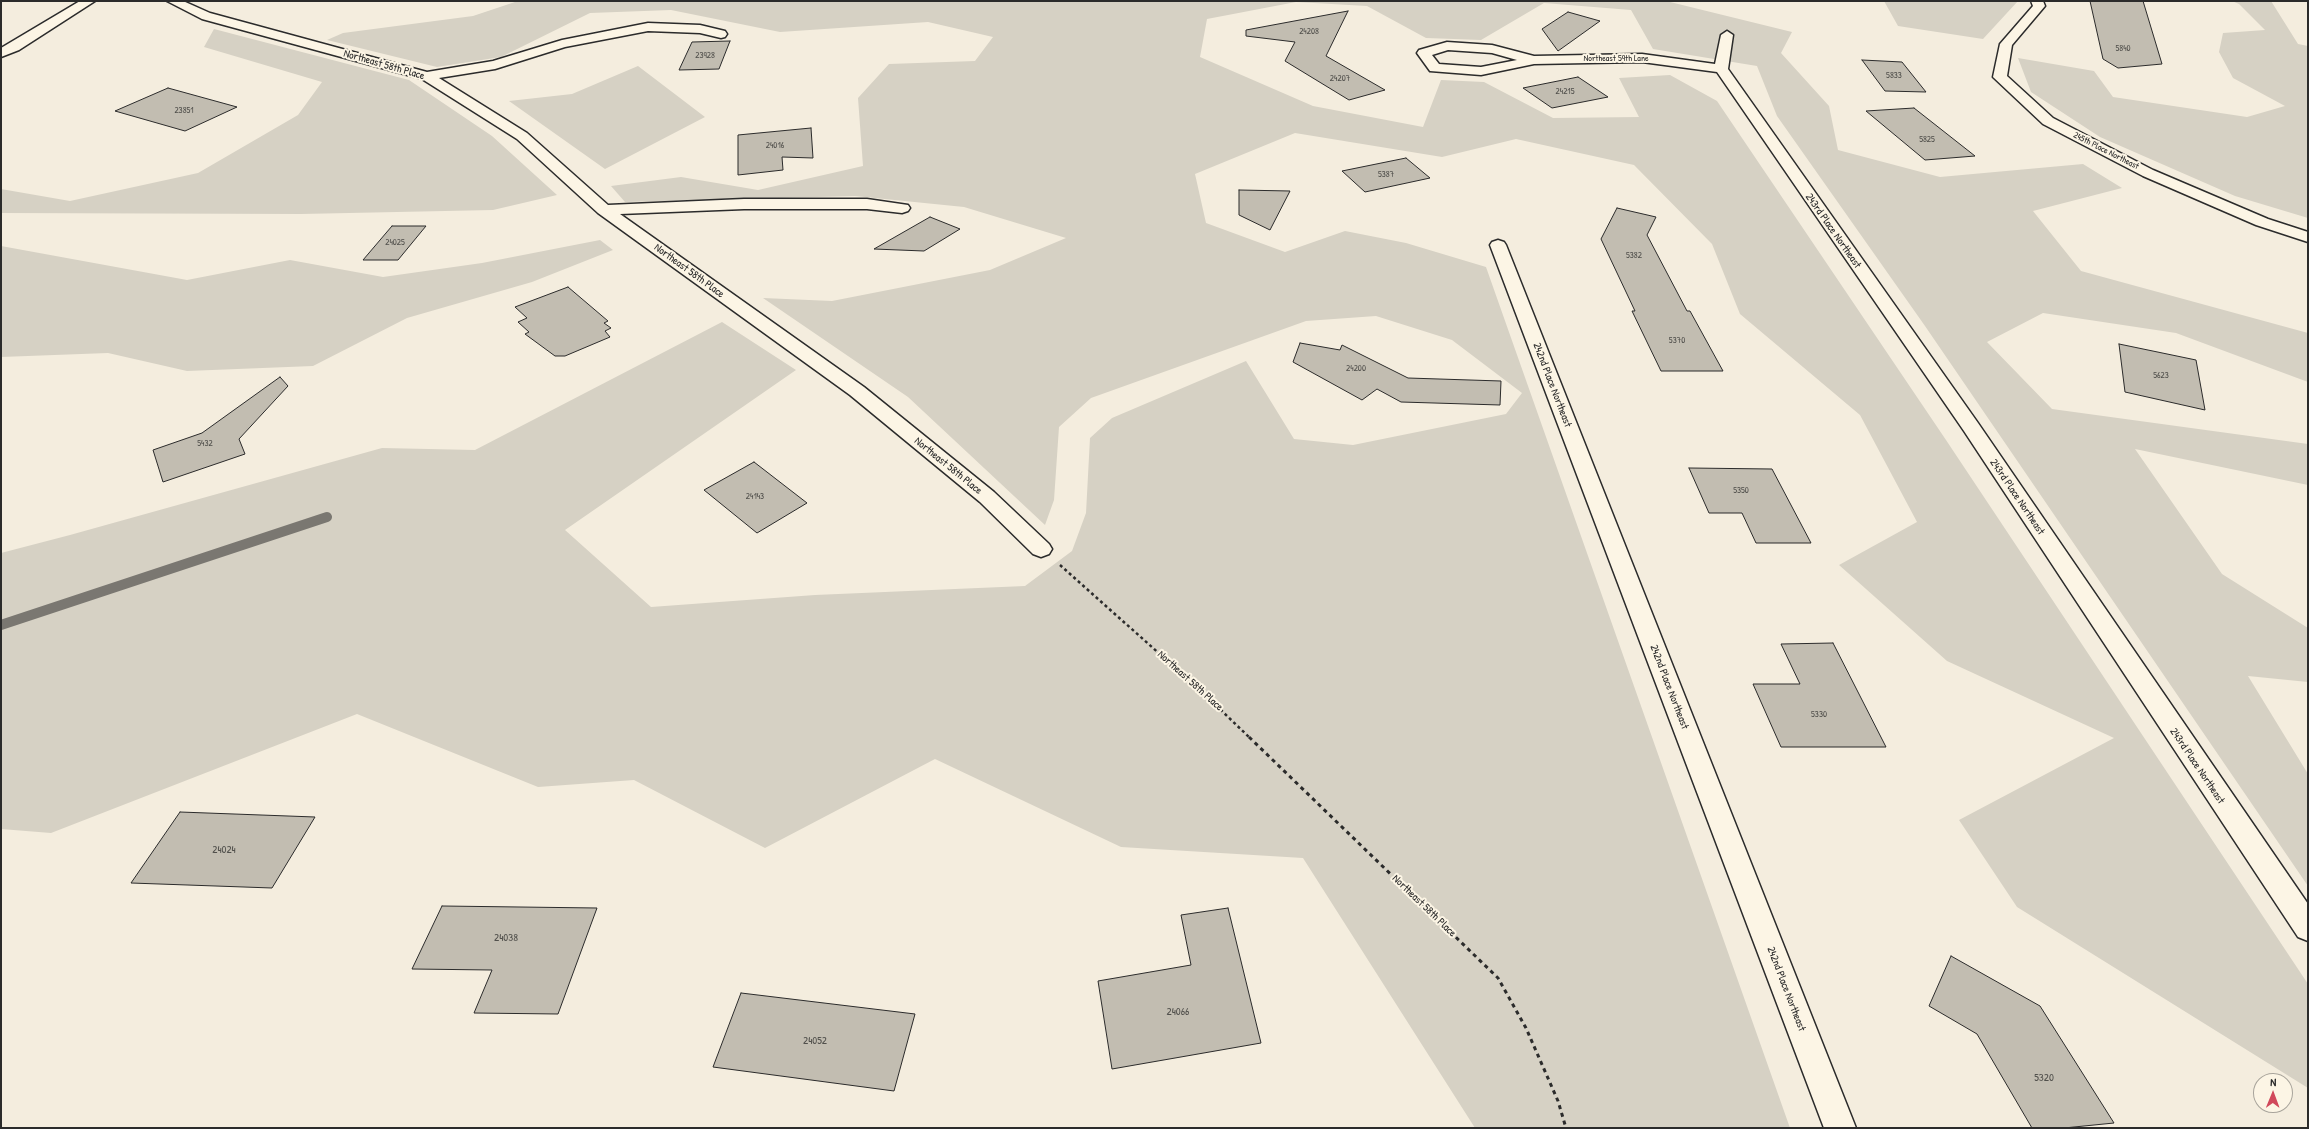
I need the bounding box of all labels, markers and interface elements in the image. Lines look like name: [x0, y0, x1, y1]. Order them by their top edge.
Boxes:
house number: 24208: [1299, 27, 1319, 37]
house number: 5840: [2115, 44, 2131, 54]
street label: Northeast 58th Place: [342, 47, 426, 83]
house number: 23928: [695, 51, 715, 61]
street label: Northeast 59th Lane: [1583, 54, 1649, 64]
house number: 5833: [1886, 71, 1902, 81]
house number: 24207: [1330, 74, 1350, 84]
house number: 24215: [1556, 87, 1574, 97]
house number: 23851: [174, 106, 194, 116]
street label: 245th Place Northeast: [2071, 130, 2141, 172]
house number: 5825: [1919, 135, 1935, 145]
house number: 24016: [766, 141, 784, 151]
house number: 5387: [1378, 170, 1394, 180]
street label: 243rd Place Northeast: [1802, 191, 1864, 271]
house number: 24025: [385, 238, 405, 248]
street label: Northeast 58th Place: [651, 241, 727, 301]
house number: 5382: [1626, 251, 1642, 261]
house number: 5370: [1669, 336, 1685, 346]
street label: 242nd Place Northeast: [1530, 341, 1574, 429]
house number: 24200: [1346, 364, 1366, 374]
house number: 5623: [2153, 371, 2169, 381]
street label: Northeast 58th Place: [911, 435, 985, 497]
house number: 5432: [197, 439, 213, 449]
street label: 243rd Place Northeast: [1987, 457, 2047, 537]
house number: 5350: [1733, 486, 1749, 496]
house number: 24143: [746, 492, 764, 502]
street label: 242nd Place Northeast: [1647, 643, 1691, 731]
street label: Northeast 58th Place: [1154, 648, 1226, 714]
house number: 5330: [1811, 710, 1827, 720]
street label: 243rd Place Northeast: [2167, 726, 2227, 806]
house number: 24024: [212, 843, 236, 857]
street label: Northeast 58th Place: [1389, 872, 1459, 940]
house number: 24038: [494, 931, 518, 945]
street label: 242nd Place Northeast: [1764, 945, 1808, 1033]
house number: 24066: [1167, 1005, 1189, 1019]
house number: 24052: [803, 1034, 827, 1048]
house number: 5320: [2034, 1071, 2054, 1085]
north arrow: [2253, 1073, 2293, 1113]
text: N: [2270, 1075, 2276, 1089]

